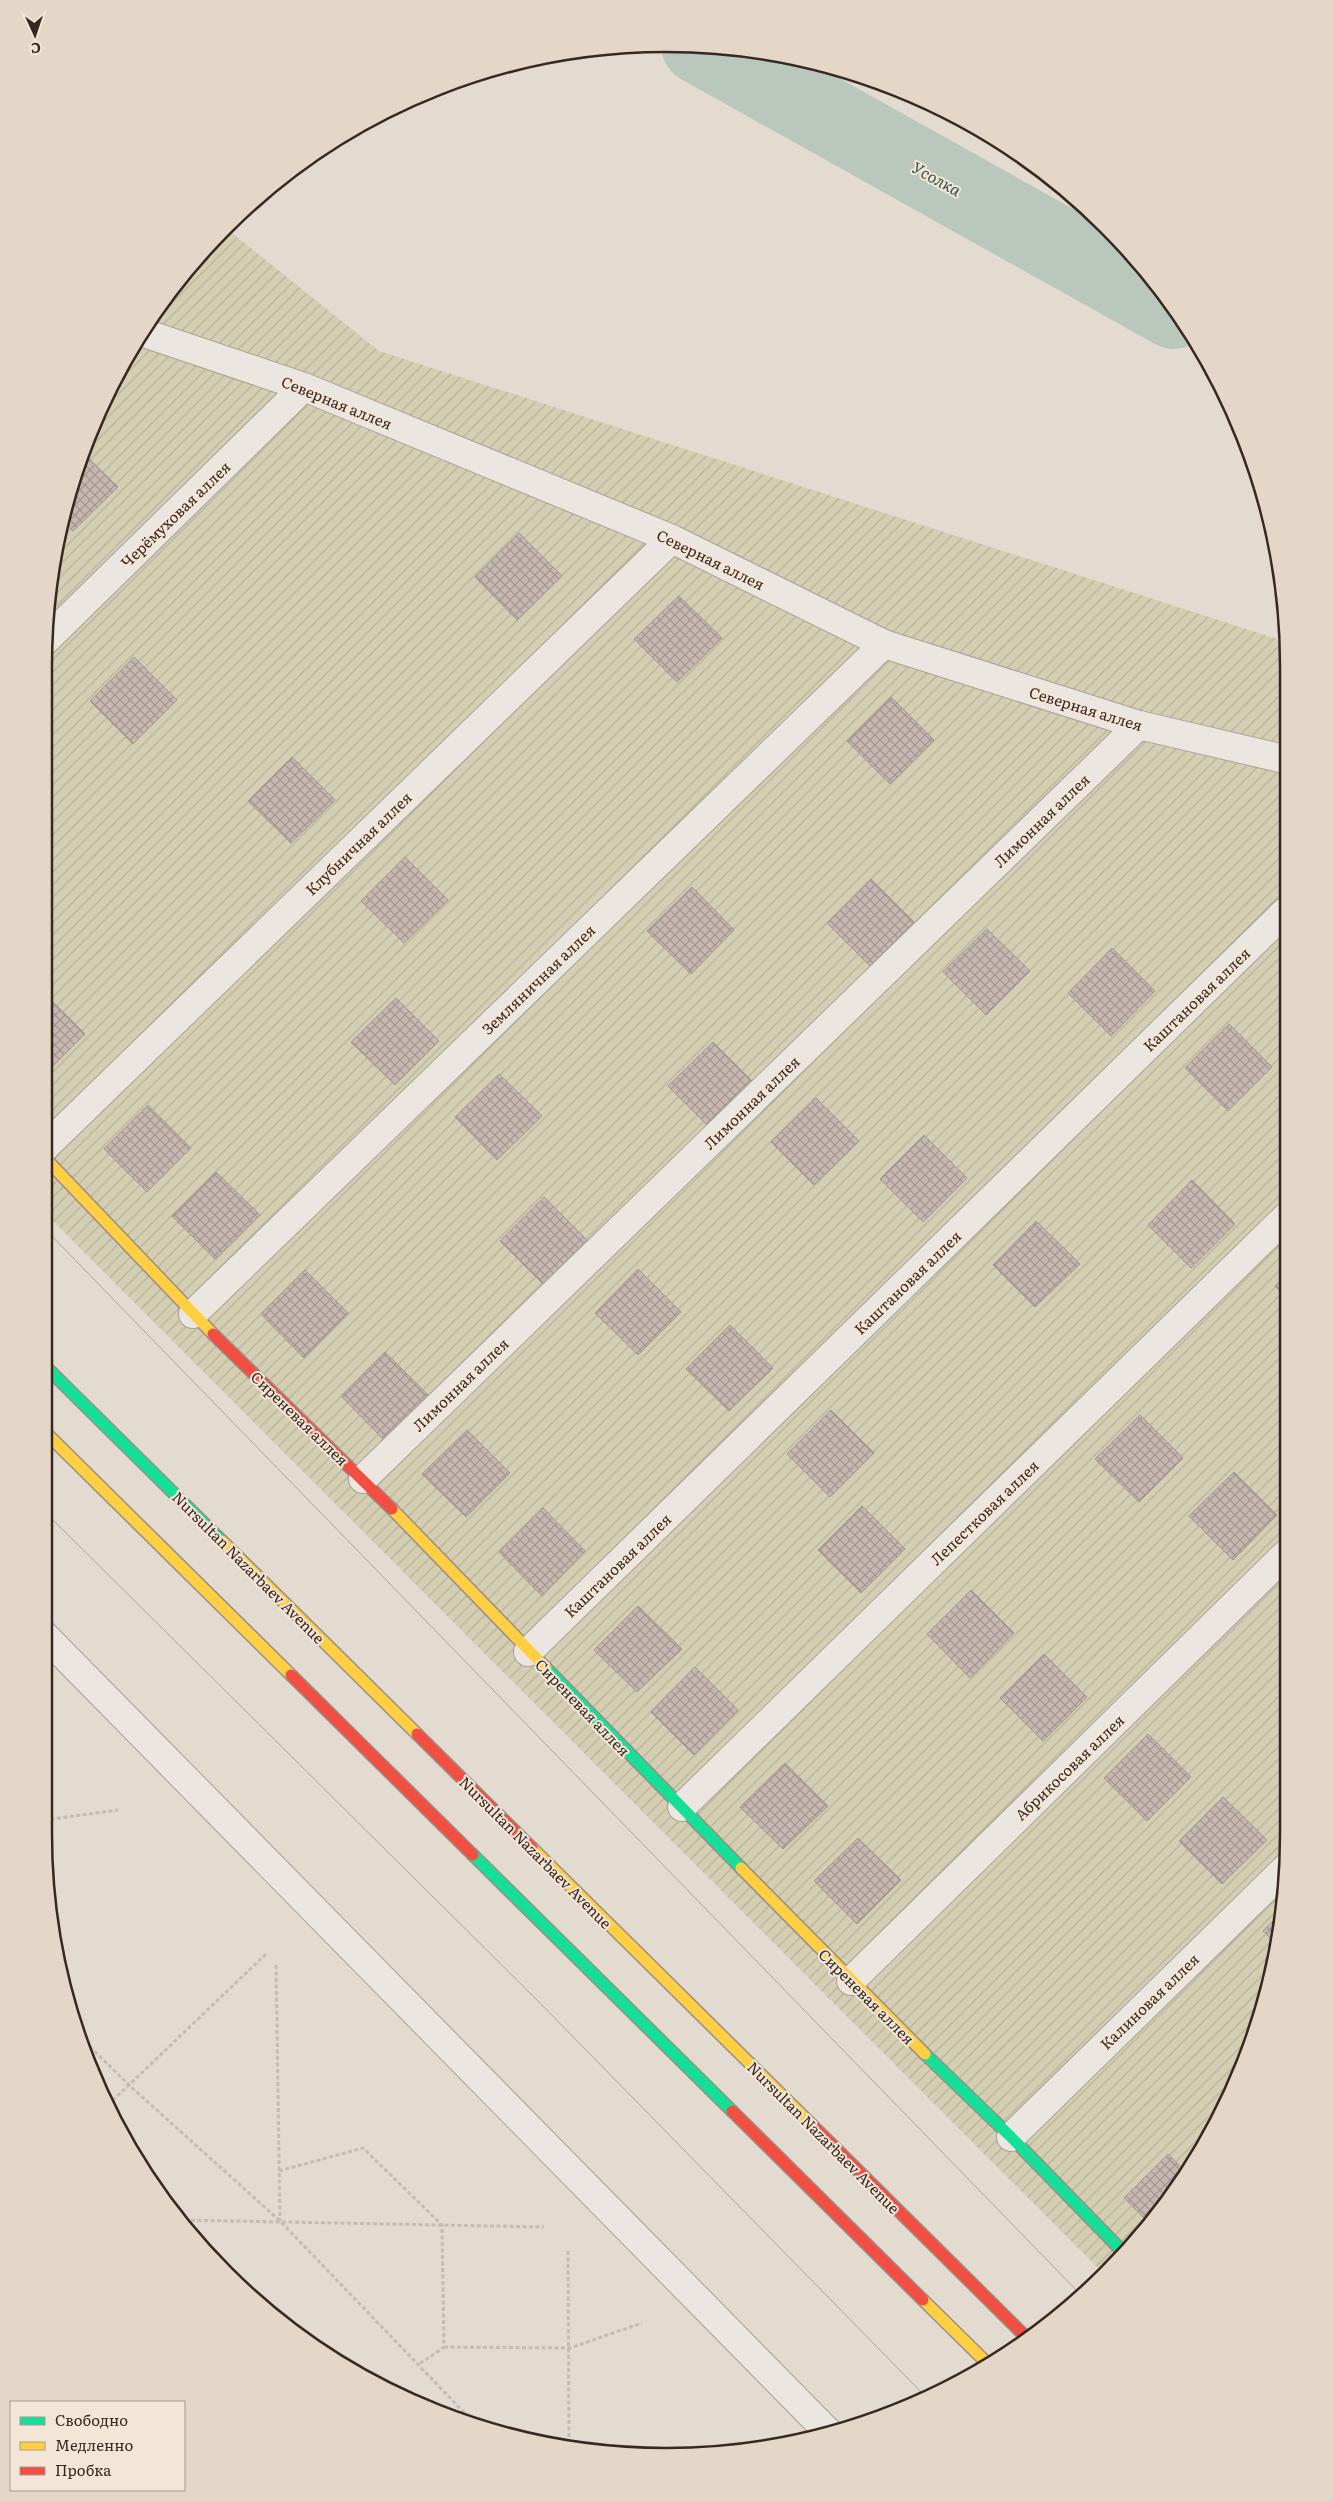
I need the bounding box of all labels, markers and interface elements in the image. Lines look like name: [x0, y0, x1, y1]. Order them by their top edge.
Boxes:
north arrow: [10, 10, 60, 60]
text: С: [30, 39, 41, 59]
water label: Усолка: [908, 155, 967, 202]
street label: Северная аллея: [278, 369, 396, 435]
street label: Черёмуховая аллея: [115, 455, 235, 573]
street label: Северная аллея: [653, 523, 769, 595]
street label: Северная аллея: [1026, 680, 1146, 736]
street label: Лимонная аллея: [988, 768, 1094, 872]
street label: Клубничная аллея: [299, 786, 417, 900]
street label: Земляничная аллея: [476, 919, 600, 1039]
street label: Каштановая аллея: [1137, 942, 1255, 1056]
street label: Лимонная аллея: [698, 1050, 804, 1154]
street label: Каштановая аллея: [848, 1225, 966, 1339]
street label: Лимонная аллея: [407, 1332, 513, 1436]
street label: Сиреневая аллея: [246, 1365, 354, 1471]
street label: Лепестковая аллея: [925, 1454, 1043, 1570]
street label: Nursultan Nazarbaev Avenue: [168, 1486, 331, 1649]
street label: Каштановая аллея: [558, 1508, 676, 1622]
street label: Сиреневая аллея: [530, 1653, 636, 1761]
street label: Абрикосовая аллея: [1009, 1709, 1129, 1825]
street label: Nursultan Nazarbaev Avenue: [455, 1771, 618, 1934]
street label: Сиреневая аллея: [814, 1943, 920, 2049]
street label: Калиновая аллея: [1094, 1948, 1204, 2054]
street label: Nursultan Nazarbaev Avenue: [743, 2056, 906, 2219]
legend: [10, 2401, 185, 2491]
text: Свободно: [55, 2408, 128, 2431]
text: Медленно: [55, 2433, 133, 2456]
text: Пробка: [55, 2458, 112, 2481]

